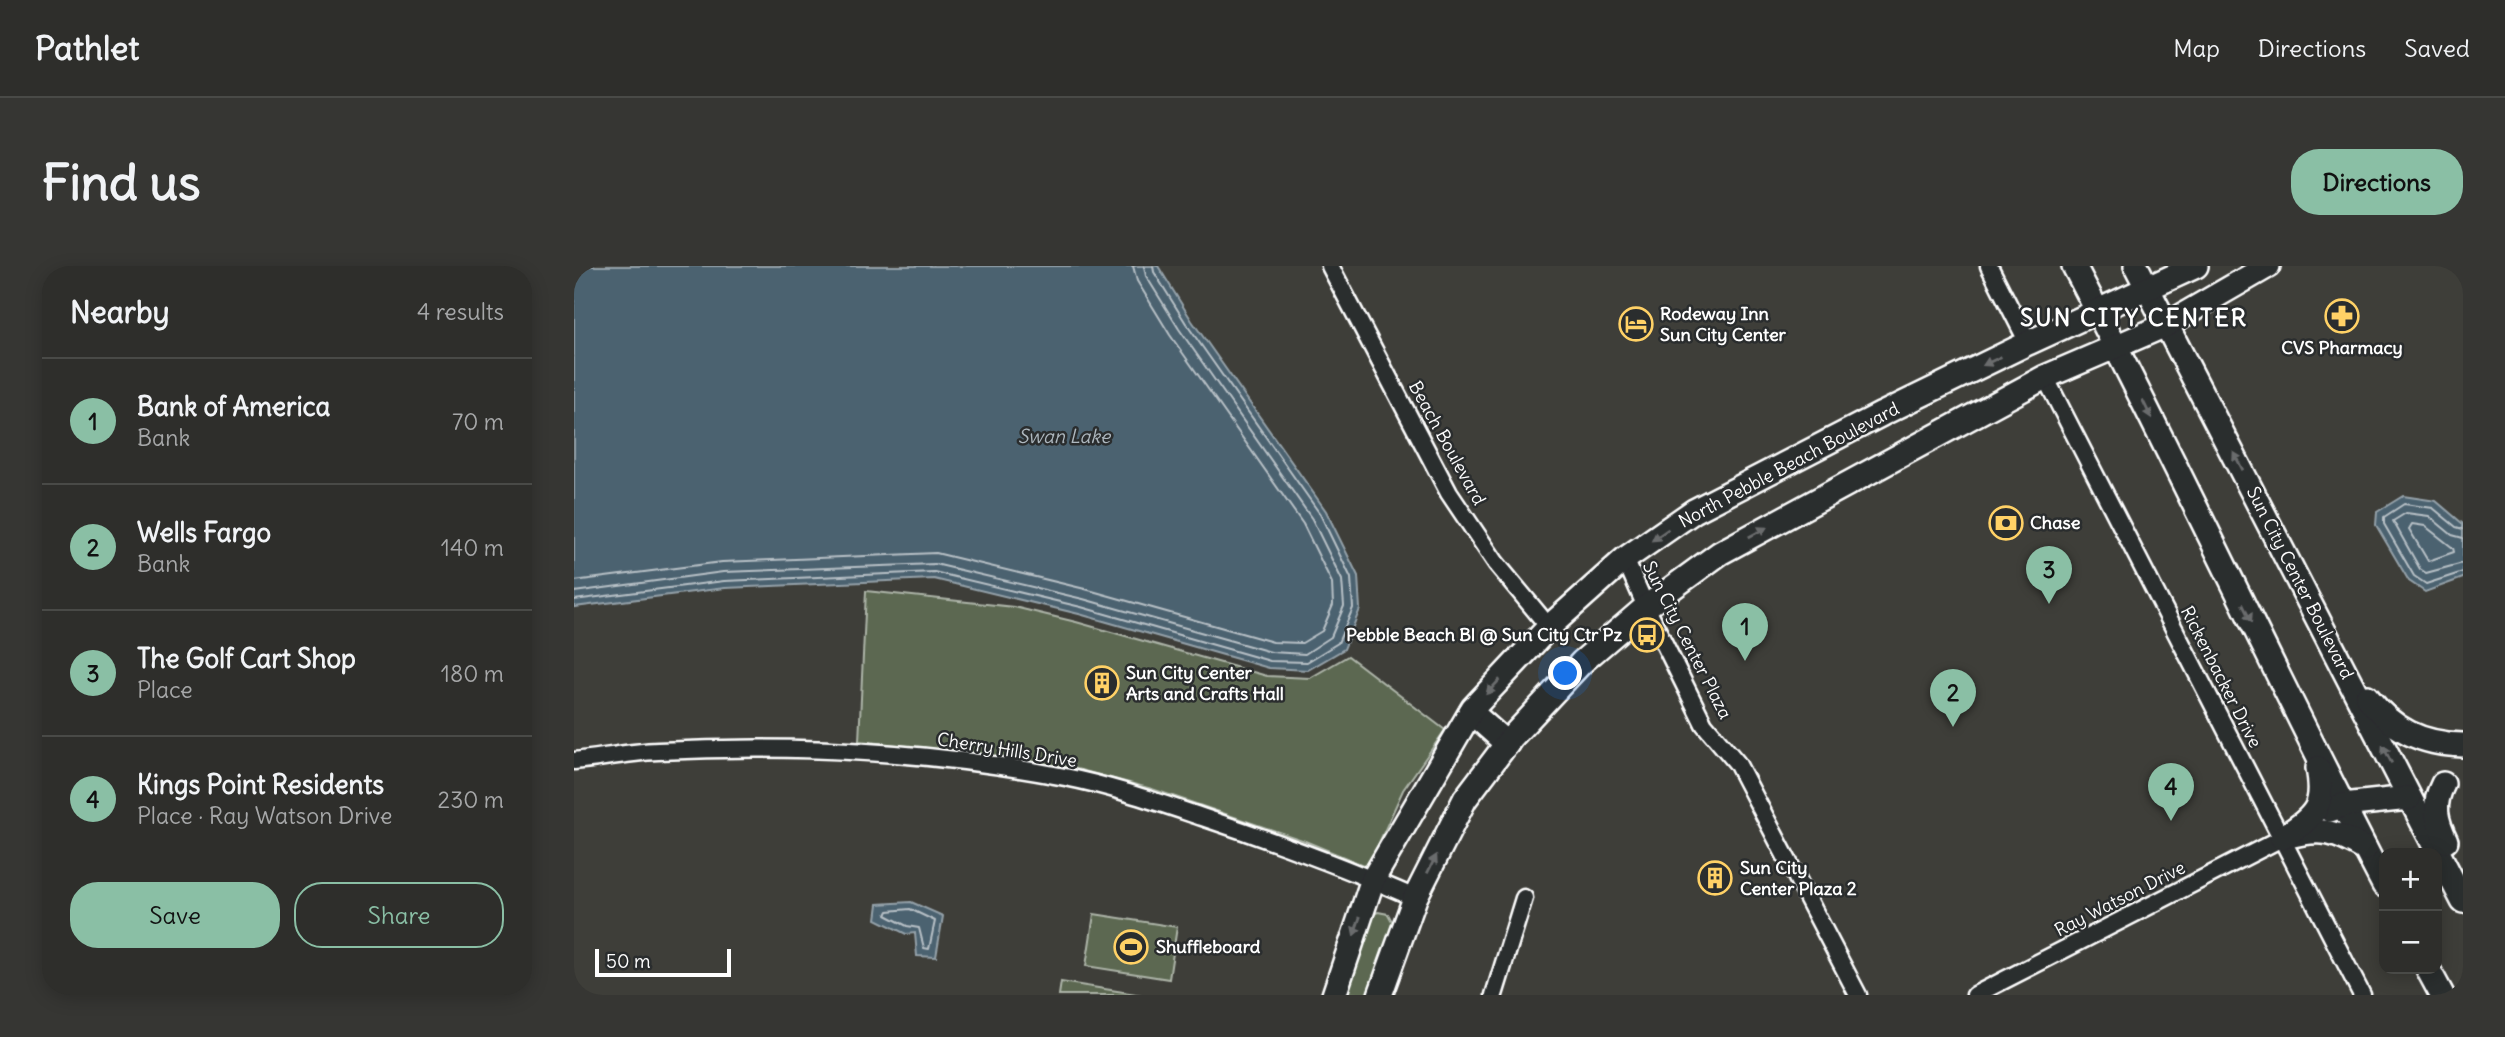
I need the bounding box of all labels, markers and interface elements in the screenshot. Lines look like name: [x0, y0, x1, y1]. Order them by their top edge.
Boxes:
text: Pathlet: [35, 27, 139, 69]
text: Map: [2173, 33, 2220, 63]
text: Directions: [2258, 33, 2366, 63]
text: Saved: [2404, 33, 2470, 63]
button: Directions: [2291, 149, 2463, 215]
text: Find us: [42, 152, 200, 213]
text: Nearby: [70, 293, 170, 331]
text: 4 results: [417, 297, 504, 326]
pharmacy icon: CVS Pharmacy: [2323, 297, 2361, 335]
place label: Rodeway Inn Sun City Center: [1660, 302, 1787, 346]
district label: SUN CITY CENTER: [2020, 302, 2248, 332]
hotel icon: Rodeway Inn Sun City Center: [1617, 305, 1655, 343]
place label: CVS Pharmacy: [2281, 336, 2403, 359]
one-way arrow: [1982, 355, 2002, 367]
street label: Beach Boulevard: [1404, 377, 1491, 509]
text: Bank of America: [137, 390, 330, 423]
street label: North Pebble Beach Boulevard: [1675, 396, 1903, 533]
one-way arrow: [2141, 399, 2153, 419]
text: 1: [88, 407, 98, 436]
text: 70 m: [452, 407, 504, 436]
text: Bank: [137, 423, 190, 452]
water label: Swan Lake: [1018, 424, 1112, 448]
one-way arrow: [2232, 451, 2243, 471]
street label: Sun City Center Boulevard: [2242, 483, 2359, 683]
bank icon: Chase: [1987, 504, 2025, 542]
place label: Chase: [2030, 511, 2081, 534]
text: Wells Fargo: [137, 516, 271, 549]
one-way arrow: [1748, 526, 1768, 537]
one-way arrow: [1651, 528, 1669, 542]
text: 2: [87, 533, 99, 562]
text: 140 m: [441, 533, 504, 562]
pin: 3: [2026, 546, 2072, 604]
text: Bank: [137, 549, 190, 578]
street label: Sun City Center Plaza: [1638, 557, 1737, 723]
street label: Rickenbacker Drive: [2176, 602, 2267, 752]
pin: 1: [1722, 603, 1768, 661]
one-way arrow: [2241, 603, 2253, 623]
bus stop icon: Pebble Beach Bl @ Sun City Ctr Pz: [1628, 616, 1666, 654]
place label: Pebble Beach Bl @ Sun City Ctr Pz: [1346, 623, 1622, 646]
text: The Golf Cart Shop: [137, 642, 356, 675]
your location: [1548, 656, 1582, 690]
text: 3: [86, 659, 100, 688]
text: 180 m: [441, 659, 504, 688]
place label: Sun City Center Arts and Crafts Hall: [1126, 661, 1284, 705]
building icon: Sun City Center Arts and Crafts Hall: [1083, 664, 1121, 702]
pin: 2: [1930, 669, 1976, 727]
text: Place: [137, 675, 193, 704]
one-way arrow: [1485, 678, 1501, 695]
street label: Cherry Hills Drive: [936, 727, 1079, 772]
one-way arrow: [2381, 744, 2392, 764]
pin: 4: [2148, 763, 2194, 821]
text: Kings Point Residents: [137, 768, 384, 801]
text: 4: [86, 785, 100, 814]
text: 230 m: [438, 785, 504, 814]
text: Place · Ray Watson Drive: [137, 801, 392, 830]
map controls: [2379, 848, 2442, 974]
button: +: [2379, 848, 2442, 911]
one-way arrow: [1427, 854, 1438, 874]
place label: Sun City Center Plaza 2: [1740, 856, 1857, 900]
street label: Ray Watson Drive: [2051, 856, 2189, 941]
building icon: Sun City Center Plaza 2: [1696, 859, 1734, 897]
button: Save: [70, 882, 280, 948]
button: Share: [294, 882, 504, 948]
button: −: [2379, 911, 2442, 974]
one-way arrow: [1351, 916, 1362, 937]
sports icon: Shuffleboard: [1112, 928, 1150, 966]
place label: Shuffleboard: [1156, 935, 1261, 958]
scale bar: [595, 946, 732, 978]
text: 50 m: [606, 949, 651, 973]

